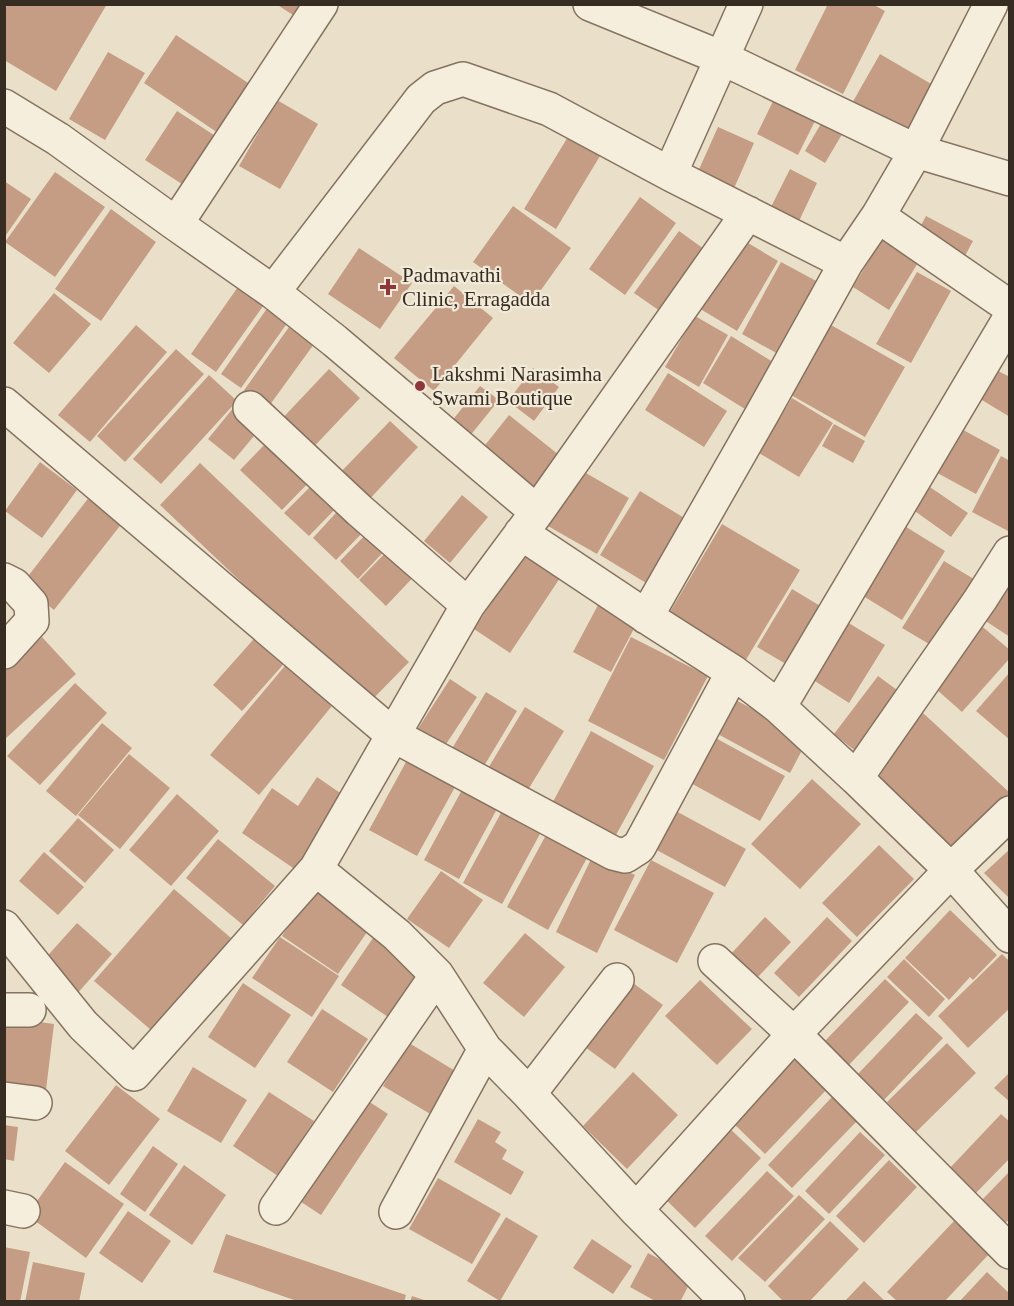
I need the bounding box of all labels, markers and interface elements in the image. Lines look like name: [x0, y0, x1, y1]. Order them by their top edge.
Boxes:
place label: Padmavathi Clinic, Erragadda: [402, 263, 551, 311]
marker: Padmavathi Clinic, Erragadda: [379, 278, 397, 296]
place label: Lakshmi Narasimha Swami Boutique: [432, 362, 602, 410]
marker: Lakshmi Narasimha Swami Boutique: [413, 379, 427, 393]

